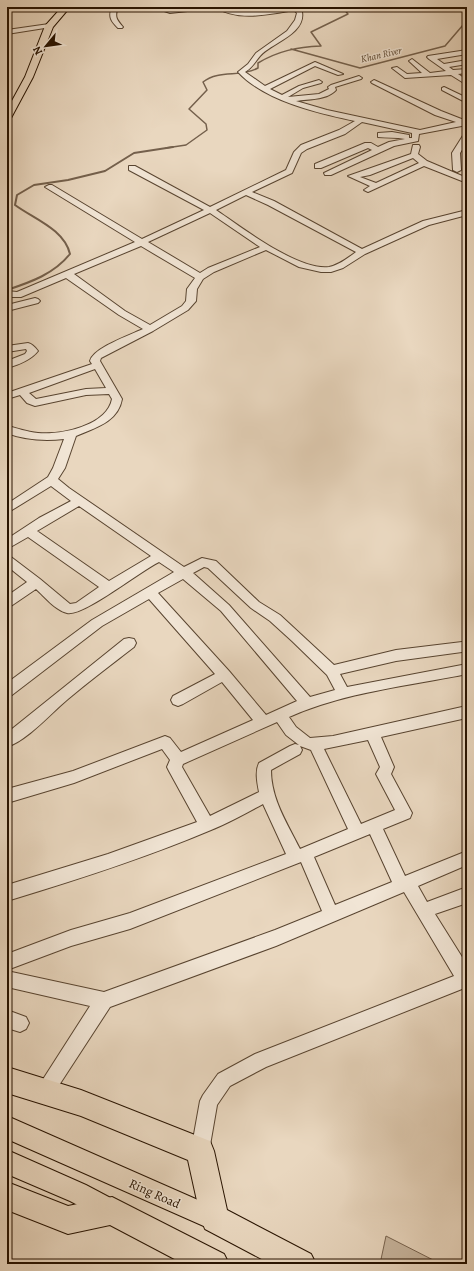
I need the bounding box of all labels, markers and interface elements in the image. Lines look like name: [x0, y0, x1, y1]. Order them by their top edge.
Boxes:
north arrow: [26, 26, 66, 66]
text: N: [29, 43, 46, 58]
water label: Khan River: [359, 43, 403, 66]
street label: Ring Road: [126, 1175, 183, 1212]

